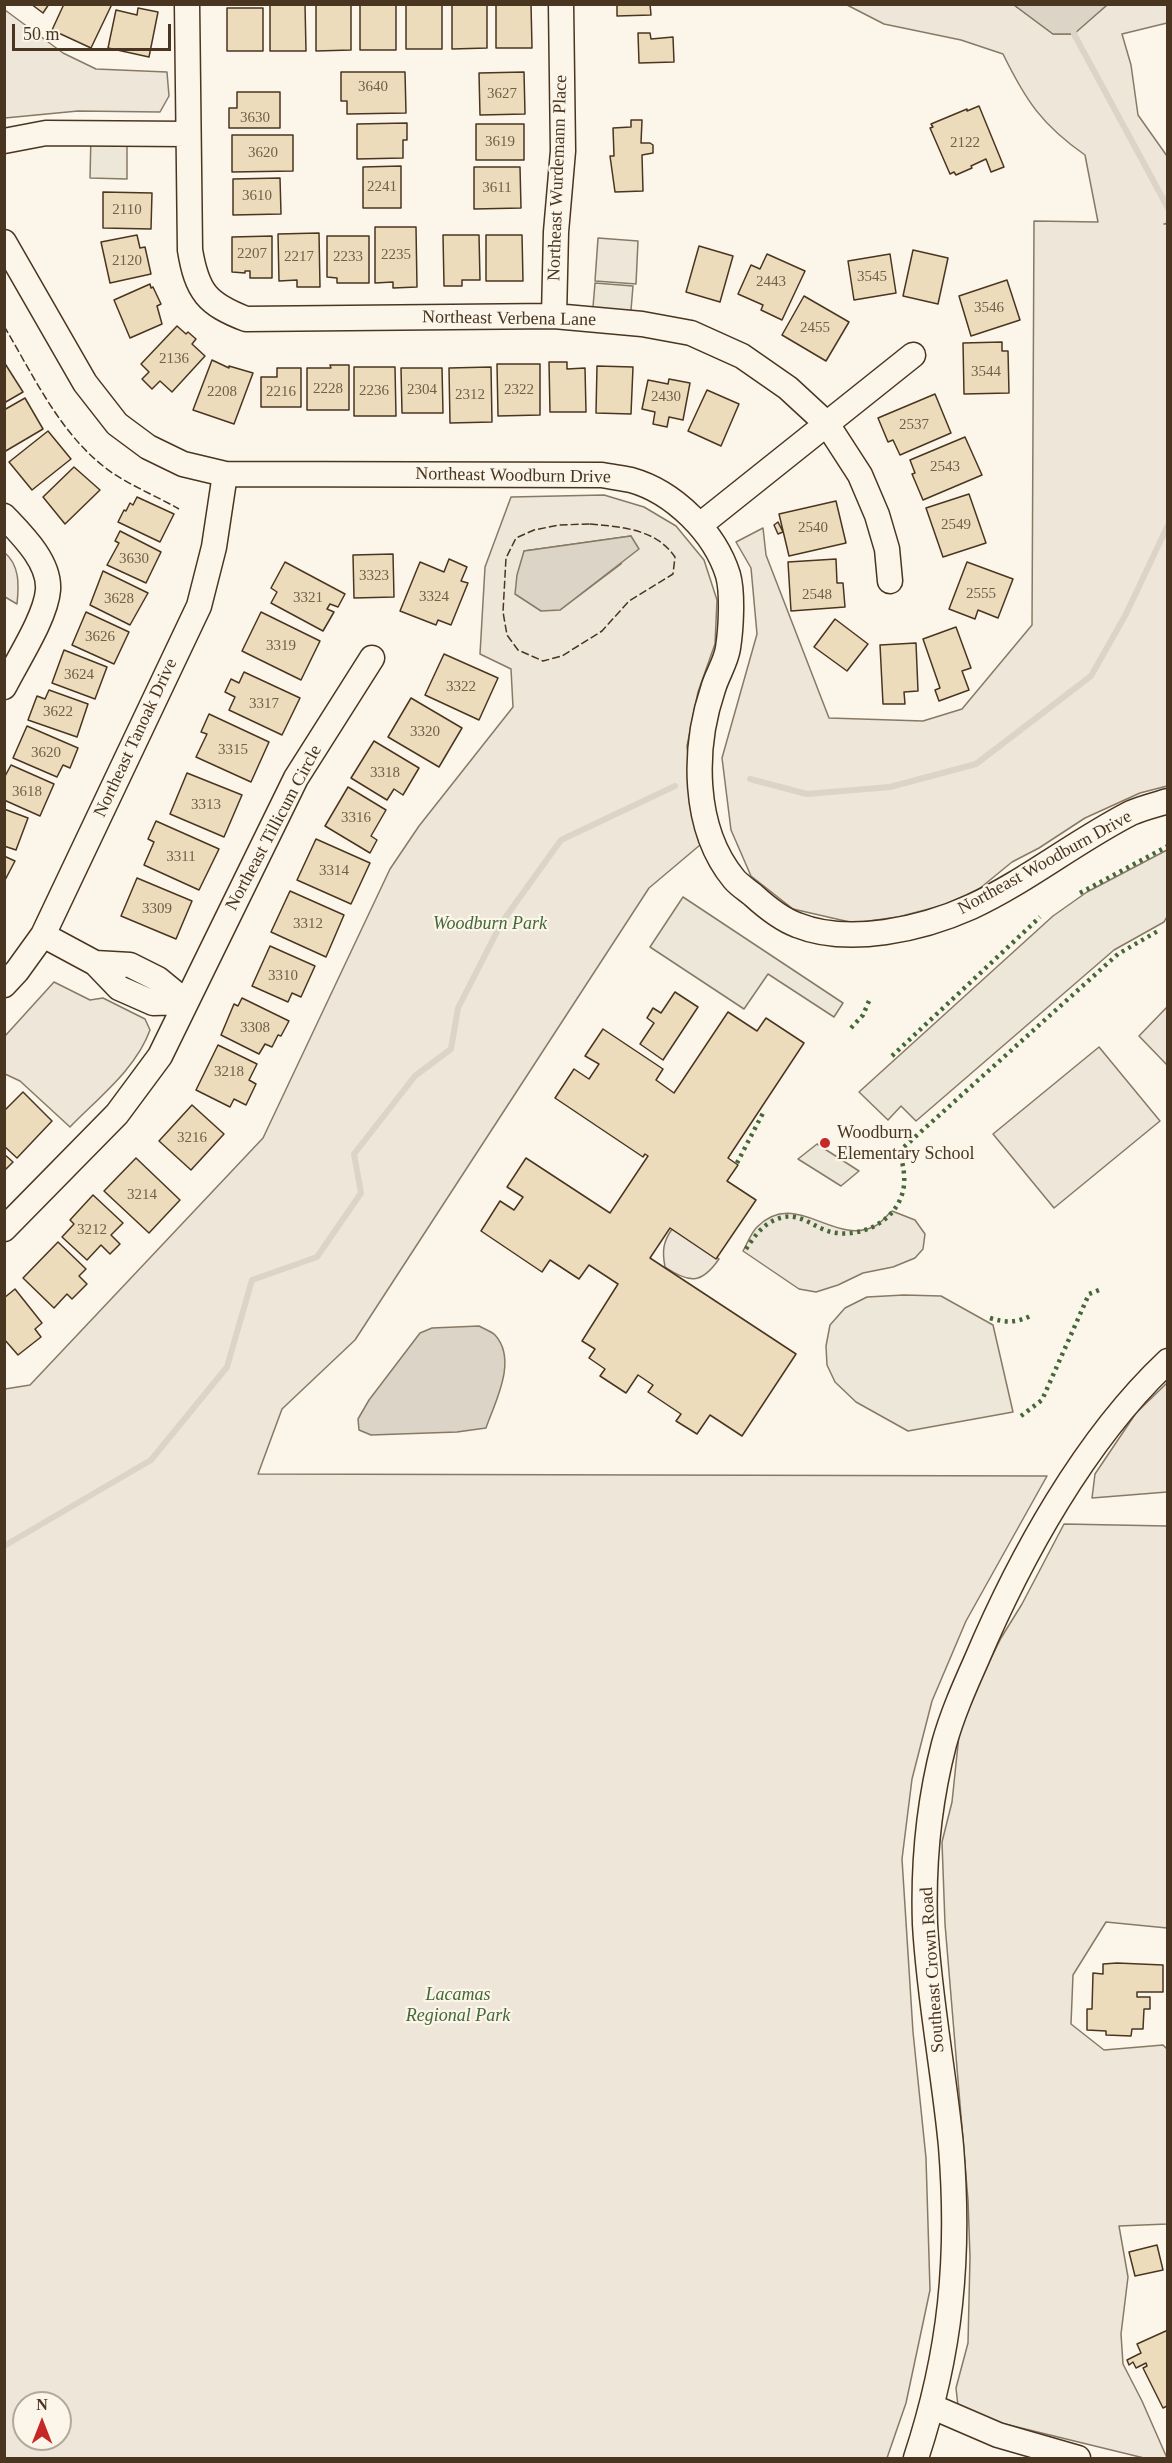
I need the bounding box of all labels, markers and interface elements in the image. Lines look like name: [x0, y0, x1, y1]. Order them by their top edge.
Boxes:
scale bar: [15, 12, 174, 50]
text: 50 m: [23, 24, 60, 44]
street label: Northeast Wurdemann Place: [544, 75, 572, 281]
house number: 3640: [358, 78, 388, 96]
house number: 3627: [487, 85, 517, 103]
house number: 3630: [240, 109, 270, 127]
house number: 3619: [485, 133, 515, 151]
house number: 2122: [950, 134, 980, 152]
house number: 3620: [248, 144, 278, 162]
house number: 2241: [367, 178, 397, 196]
house number: 3611: [482, 179, 512, 197]
house number: 3610: [242, 187, 272, 205]
house number: 2110: [112, 201, 142, 219]
house number: 2207: [237, 245, 267, 263]
house number: 2235: [381, 246, 411, 264]
house number: 2217: [284, 248, 314, 266]
house number: 2233: [333, 248, 363, 266]
house number: 2120: [112, 252, 142, 270]
house number: 3545: [857, 268, 887, 286]
house number: 2443: [756, 273, 786, 291]
house number: 3546: [974, 299, 1004, 317]
street label: Northeast Verbena Lane: [422, 307, 596, 331]
house number: 2455: [800, 319, 830, 337]
house number: 2136: [159, 350, 189, 368]
house number: 3544: [971, 363, 1001, 381]
house number: 2228: [313, 380, 343, 398]
house number: 2304: [407, 381, 437, 399]
house number: 2322: [504, 381, 534, 399]
house number: 2236: [359, 382, 389, 400]
house number: 2208: [207, 383, 237, 401]
house number: 2216: [266, 383, 296, 401]
house number: 2312: [455, 386, 485, 404]
house number: 2430: [651, 388, 681, 406]
house number: 2537: [899, 416, 929, 434]
house number: 2543: [930, 458, 960, 476]
street label: Northeast Woodburn Drive: [415, 463, 611, 489]
house number: 2549: [941, 516, 971, 534]
house number: 2540: [798, 519, 828, 537]
house number: 3630: [119, 550, 149, 568]
house number: 3323: [359, 567, 389, 585]
house number: 2555: [966, 585, 996, 603]
house number: 2548: [802, 586, 832, 604]
house number: 3324: [419, 588, 449, 606]
house number: 3321: [293, 589, 323, 607]
house number: 3628: [104, 590, 134, 608]
house number: 3626: [85, 628, 115, 646]
house number: 3319: [266, 637, 296, 655]
street label: Northeast Tanoak Drive: [90, 655, 182, 821]
house number: 3624: [64, 666, 94, 684]
house number: 3322: [446, 678, 476, 696]
house number: 3317: [249, 695, 279, 713]
house number: 3622: [43, 703, 73, 721]
house number: 3320: [410, 723, 440, 741]
house number: 3315: [218, 741, 248, 759]
street label: Northeast Tillicum Circle: [221, 742, 327, 914]
house number: 3620: [31, 744, 61, 762]
house number: 3318: [370, 764, 400, 782]
house number: 3618: [12, 783, 42, 801]
house number: 3313: [191, 796, 221, 814]
street label: Northeast Woodburn Drive: [954, 806, 1136, 920]
house number: 3316: [341, 809, 371, 827]
house number: 3311: [166, 848, 196, 866]
house number: 3314: [319, 862, 349, 880]
house number: 3309: [142, 900, 172, 918]
park label: Woodburn Park: [433, 913, 547, 935]
house number: 3312: [293, 915, 323, 933]
house number: 3310: [268, 967, 298, 985]
house number: 3308: [240, 1019, 270, 1037]
house number: 3218: [214, 1063, 244, 1081]
place label: Woodburn Elementary School: [837, 1122, 974, 1164]
house number: 3216: [177, 1129, 207, 1147]
marker: Woodburn Elementary School: [818, 1136, 832, 1150]
house number: 3214: [127, 1186, 157, 1204]
house number: 3212: [77, 1221, 107, 1239]
street label: Southeast Crown Road: [916, 1886, 950, 2054]
park label: Lacamas Regional Park: [406, 1984, 510, 2026]
north arrow: [12, 2391, 72, 2451]
text: N: [36, 2396, 48, 2413]

